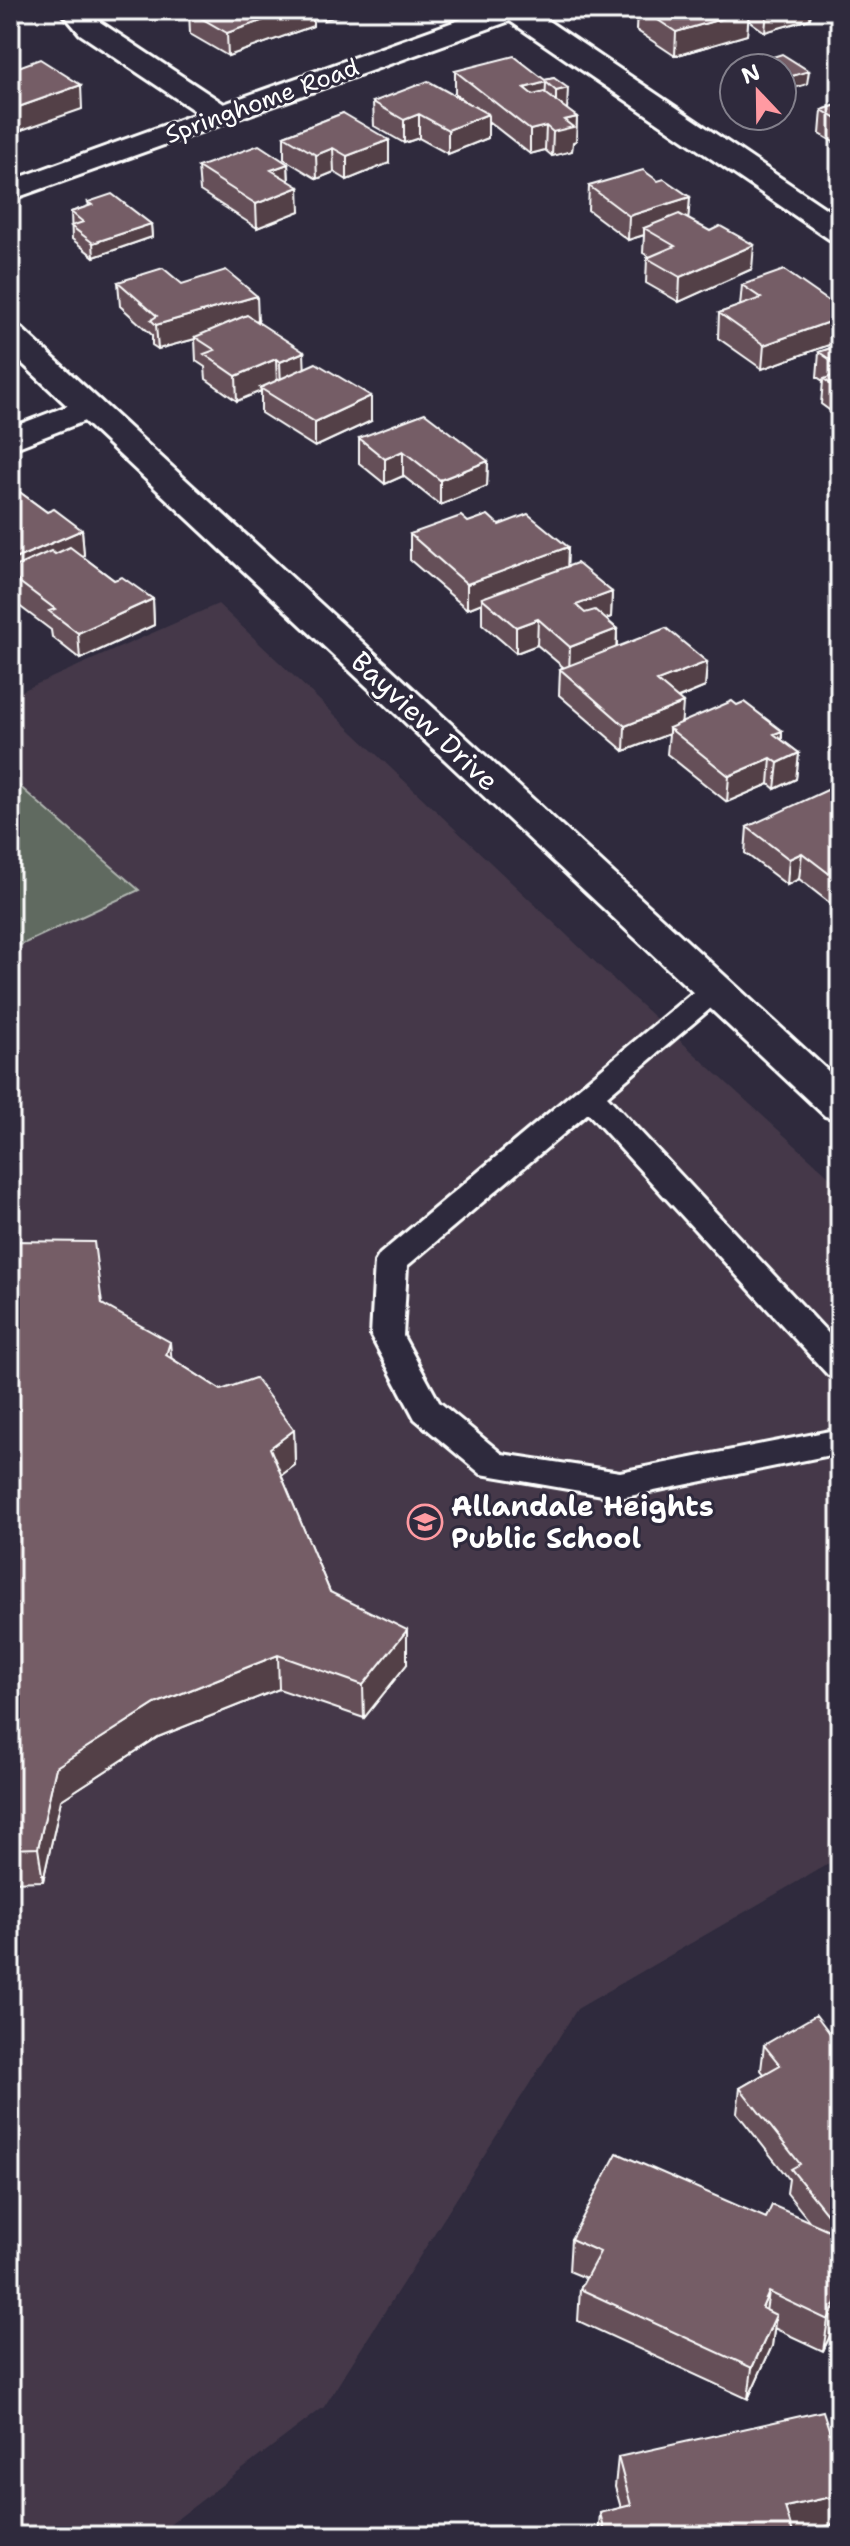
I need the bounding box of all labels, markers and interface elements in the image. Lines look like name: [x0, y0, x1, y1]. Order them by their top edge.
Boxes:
street label: Springhome Road: [161, 51, 363, 151]
north arrow: [718, 52, 798, 132]
text: N: [737, 57, 764, 91]
street label: Bayview Drive: [343, 643, 507, 799]
place label: Allandale Heights Public School: [451, 1487, 714, 1557]
school or university icon: Allandale Heights Public School: [406, 1503, 444, 1541]

